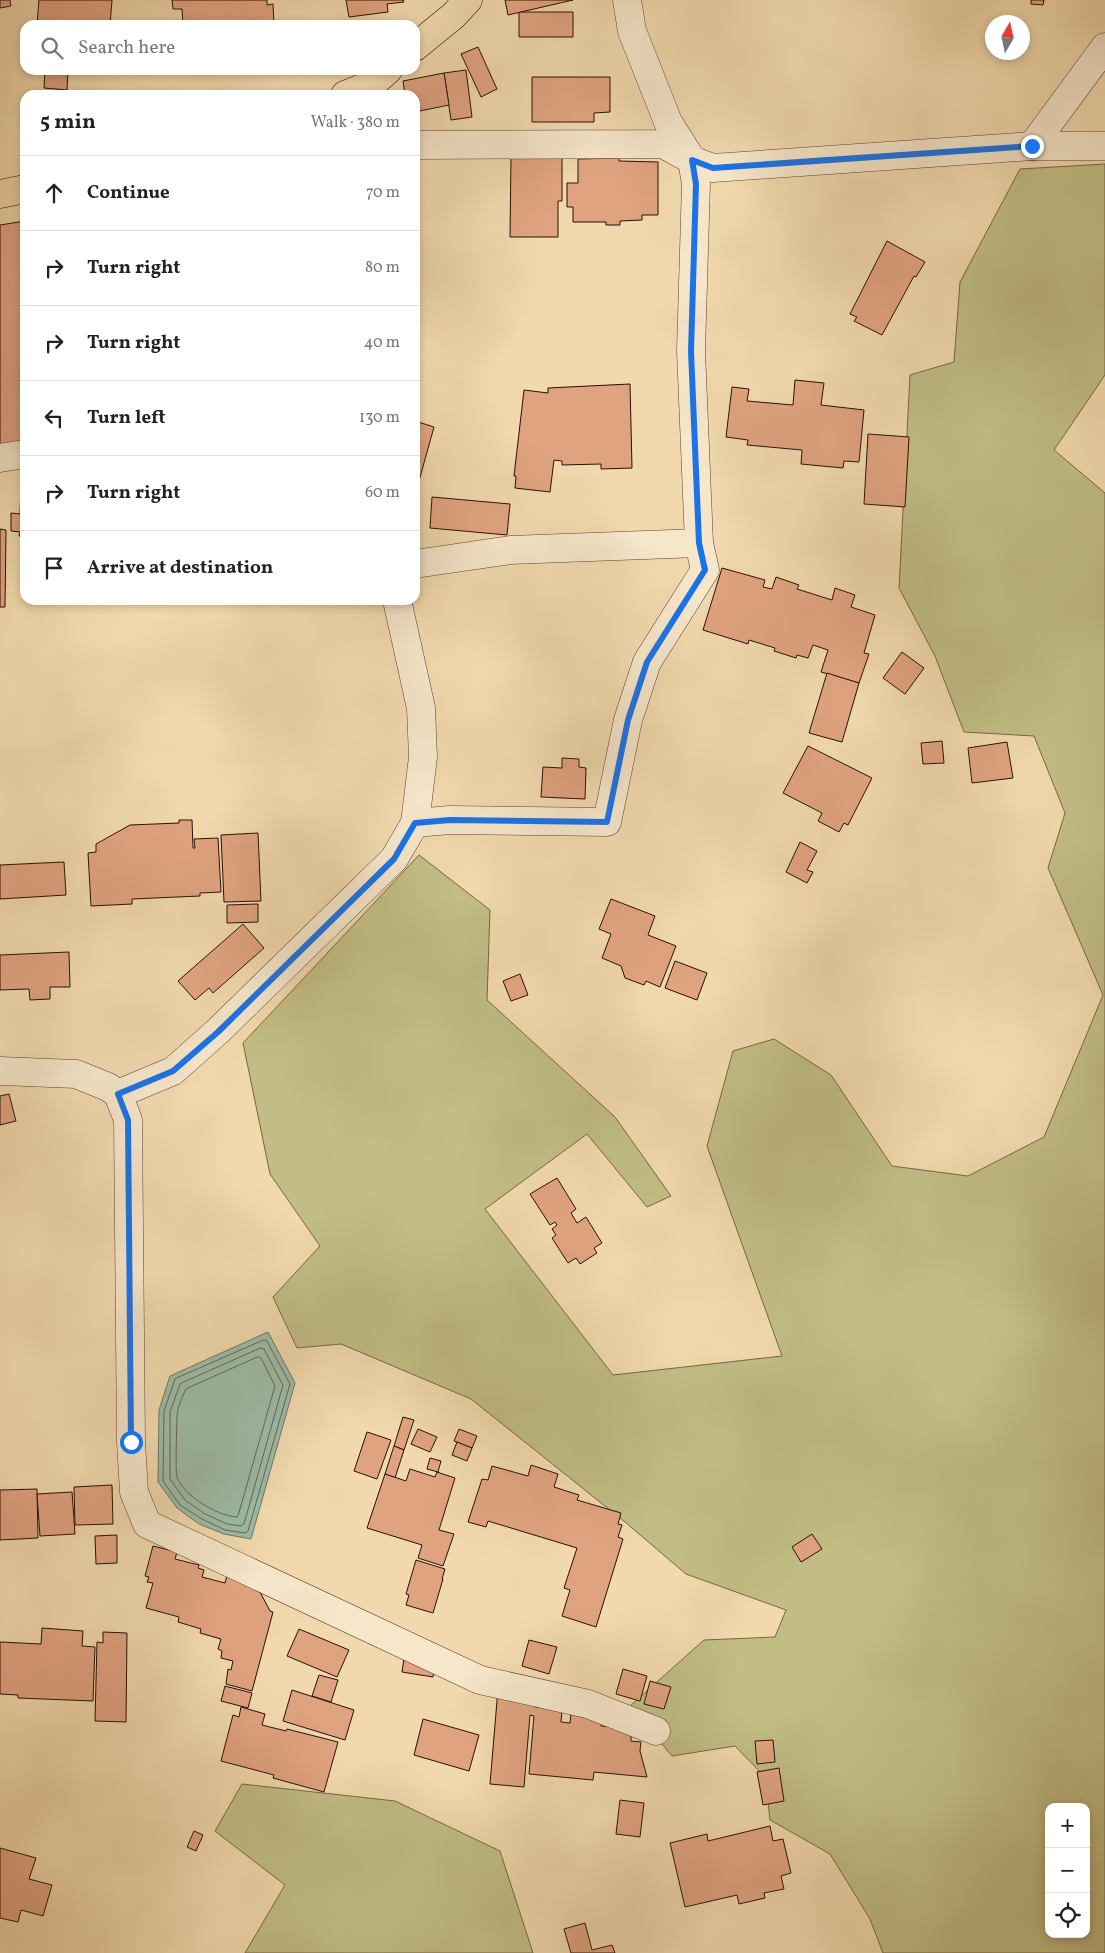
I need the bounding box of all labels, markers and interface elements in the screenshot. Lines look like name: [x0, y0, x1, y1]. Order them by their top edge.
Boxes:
north arrow: [985, 15, 1030, 60]
search box: [20, 20, 420, 75]
icon: search: [38, 34, 66, 62]
text: Search here: [78, 35, 175, 61]
text: 5 min: [40, 108, 96, 137]
text: Walk · 380 m: [311, 112, 400, 134]
route end: [1021, 135, 1044, 158]
icon: ahead: [40, 179, 68, 207]
text: Continue: [87, 180, 170, 206]
text: 70 m: [366, 182, 400, 204]
icon: right: [40, 254, 68, 282]
text: Turn right: [87, 255, 180, 281]
text: 80 m: [365, 257, 400, 279]
icon: right: [40, 329, 68, 357]
text: Turn right: [87, 330, 180, 356]
text: 40 m: [364, 332, 400, 354]
icon: left: [40, 404, 68, 432]
text: Turn left: [87, 405, 166, 431]
text: 130 m: [359, 407, 400, 429]
icon: right: [40, 479, 68, 507]
text: Turn right: [87, 480, 180, 506]
text: 60 m: [365, 482, 400, 504]
icon: arrive: [40, 554, 68, 582]
text: Arrive at destination: [87, 555, 273, 581]
route start: [120, 1431, 143, 1454]
map controls: [1045, 1803, 1090, 1938]
button: +: [1045, 1803, 1090, 1848]
button: −: [1045, 1848, 1090, 1893]
button: locate: [1045, 1893, 1090, 1938]

